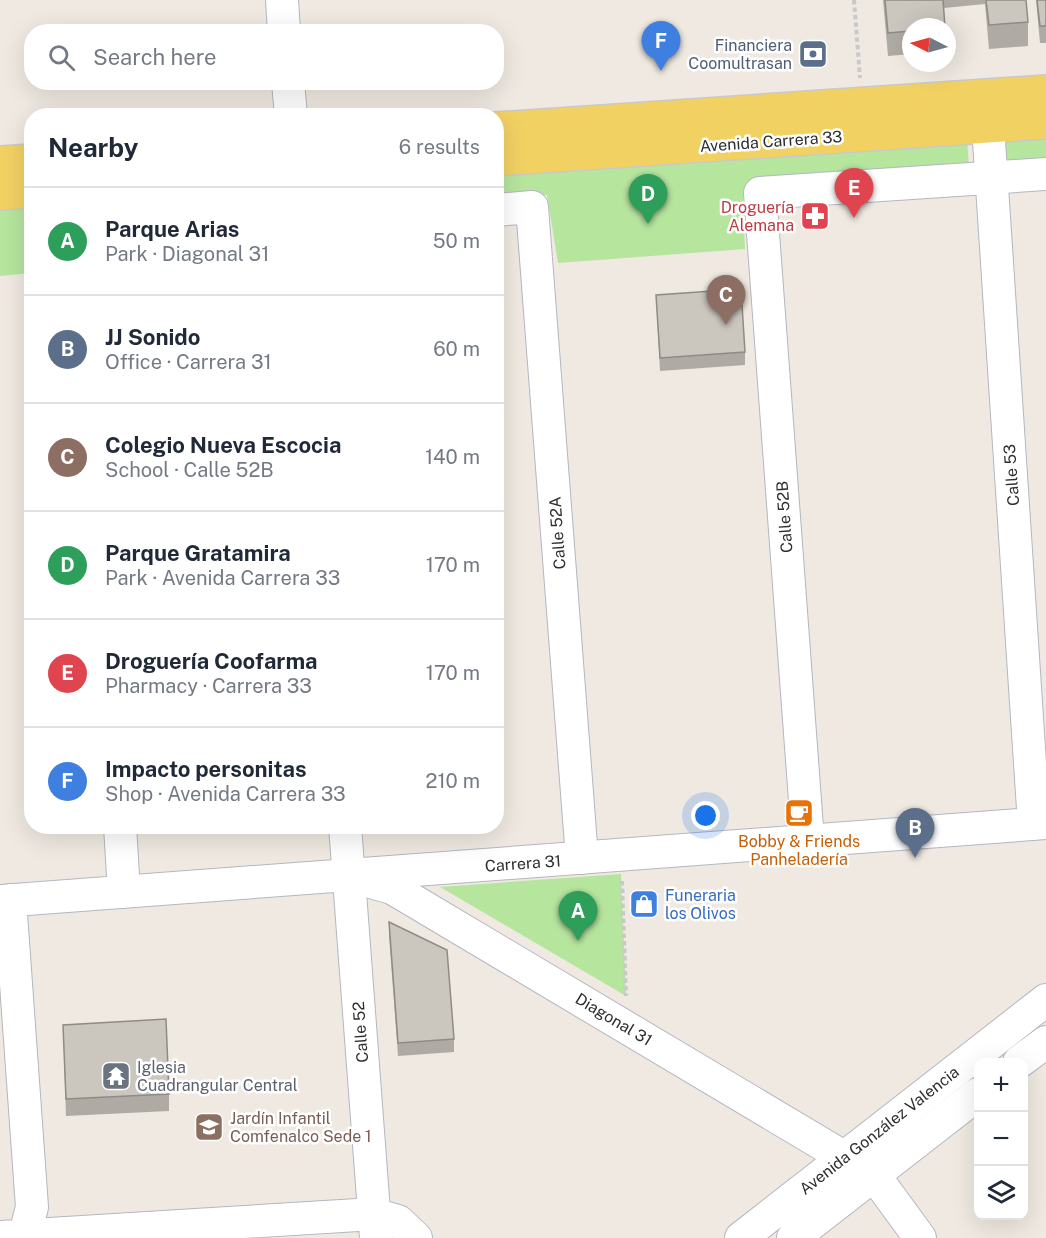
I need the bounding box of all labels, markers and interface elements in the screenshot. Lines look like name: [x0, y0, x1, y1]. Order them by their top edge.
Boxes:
north arrow: [902, 18, 956, 72]
pin: F: [642, 22, 680, 71]
search box: [24, 24, 504, 90]
place label: Financiera Coomultrasan: [688, 36, 792, 73]
bank icon: Financiera Coomultrasan: [797, 38, 829, 70]
icon: search: [45, 41, 78, 74]
text: Search here: [93, 44, 217, 70]
street label: Avenida Carrera 33: [699, 127, 843, 156]
text: Nearby: [48, 132, 138, 163]
text: 6 results: [399, 135, 480, 159]
pin: E: [834, 168, 874, 218]
pin: D: [628, 174, 668, 224]
place label: Droguería Alemana: [721, 198, 794, 235]
pharmacy icon: Droguería Alemana: [799, 200, 831, 232]
text: Parque Arias: [105, 216, 239, 242]
text: A: [60, 229, 75, 253]
text: 50 m: [433, 229, 480, 253]
text: Park · Diagonal 31: [105, 242, 269, 266]
pin: C: [706, 276, 746, 325]
text: JJ Sonido: [105, 324, 200, 350]
text: B: [61, 337, 74, 361]
text: 60 m: [433, 337, 480, 361]
text: Office · Carrera 31: [105, 350, 272, 374]
text: Colegio Nueva Escocia: [105, 432, 341, 458]
street label: Calle 53: [1000, 443, 1023, 507]
text: C: [60, 445, 75, 469]
text: 140 m: [425, 445, 480, 469]
text: School · Calle 52B: [105, 458, 274, 482]
street label: Calle 52B: [773, 480, 796, 554]
street label: Calle 52A: [545, 496, 570, 570]
text: Parque Gratamira: [105, 540, 291, 566]
text: D: [60, 553, 75, 577]
text: 170 m: [426, 553, 480, 577]
text: Park · Avenida Carrera 33: [105, 566, 340, 590]
text: Droguería Coofarma: [105, 648, 318, 674]
text: E: [61, 661, 74, 685]
text: 170 m: [426, 661, 480, 685]
text: Pharmacy · Carrera 33: [105, 674, 312, 698]
text: Impacto personitas: [105, 756, 307, 782]
text: F: [61, 769, 74, 793]
text: 210 m: [426, 769, 480, 793]
text: Shop · Avenida Carrera 33: [105, 782, 346, 806]
cafe icon: Bobby & Friends Panheladería: [783, 797, 815, 829]
your location: [691, 801, 720, 830]
pin: B: [896, 808, 934, 858]
place label: Bobby & Friends Panheladería: [738, 832, 860, 869]
street label: Carrera 31: [484, 851, 562, 876]
place label: Funeraria los Olivos: [665, 886, 736, 923]
shop icon: Funeraria los Olivos: [628, 888, 660, 920]
pin: A: [558, 892, 598, 941]
street label: Diagonal 31: [572, 989, 656, 1050]
street label: Calle 52: [349, 1001, 372, 1063]
place label: Iglesia Cuadrangular Central: [137, 1058, 298, 1095]
map controls: [974, 1058, 1028, 1220]
button: +: [974, 1058, 1028, 1112]
temple icon: Iglesia Cuadrangular Central: [100, 1060, 132, 1092]
street label: Avenida González Valencia: [796, 1062, 963, 1199]
place label: Jardín Infantil Comfenalco Sede 1: [230, 1109, 372, 1146]
school or university icon: Jardín Infantil Comfenalco Sede 1: [193, 1111, 225, 1143]
button: −: [974, 1112, 1028, 1166]
button: layers: [974, 1166, 1028, 1220]

